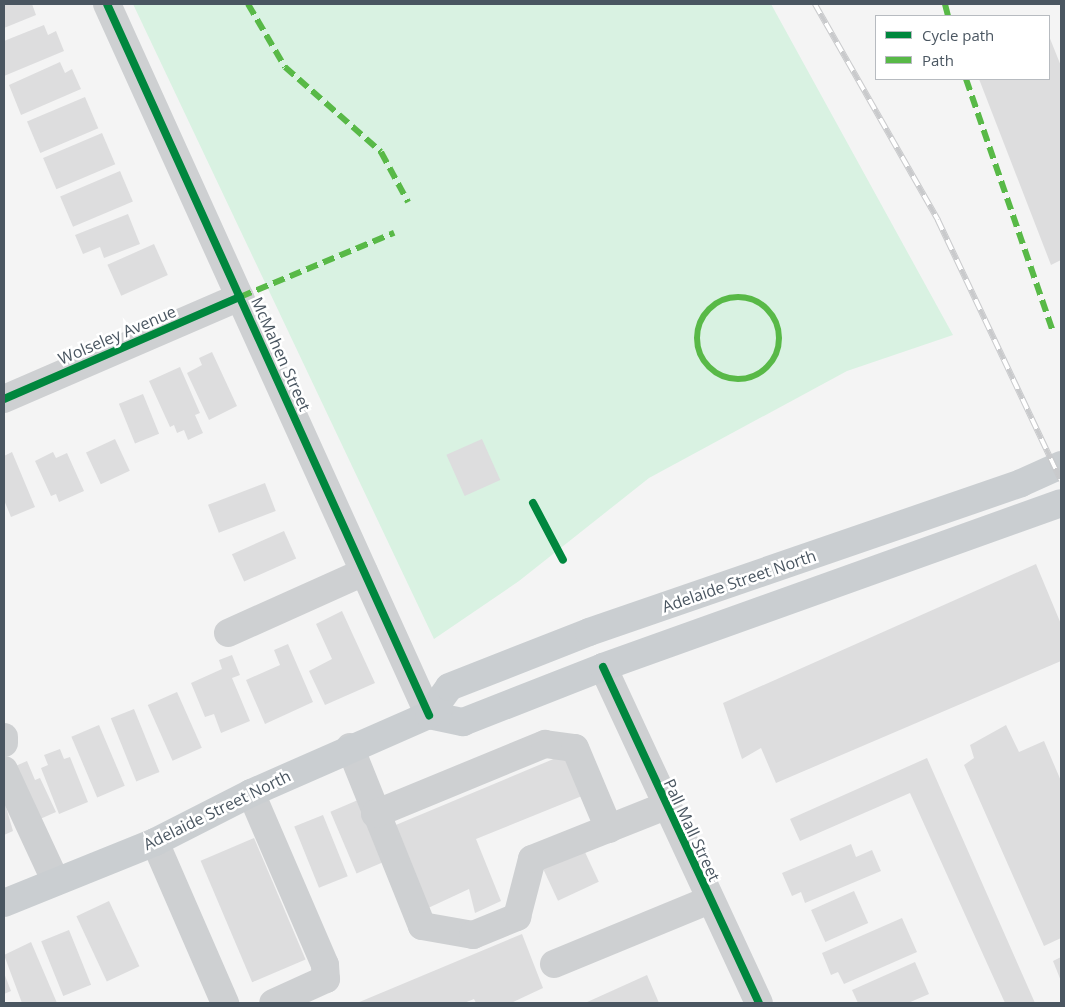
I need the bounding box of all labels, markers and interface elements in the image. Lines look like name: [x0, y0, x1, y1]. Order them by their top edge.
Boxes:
legend: [875, 15, 1050, 80]
text: Cycle path: [922, 25, 994, 45]
text: Path: [922, 50, 954, 70]
street label: McMahen Street: [247, 294, 315, 414]
street label: Wolseley Avenue: [55, 302, 179, 368]
street label: Adelaide Street North: [660, 546, 818, 616]
street label: Adelaide Street North: [140, 766, 294, 854]
street label: Pall Mall Street: [660, 776, 724, 884]

